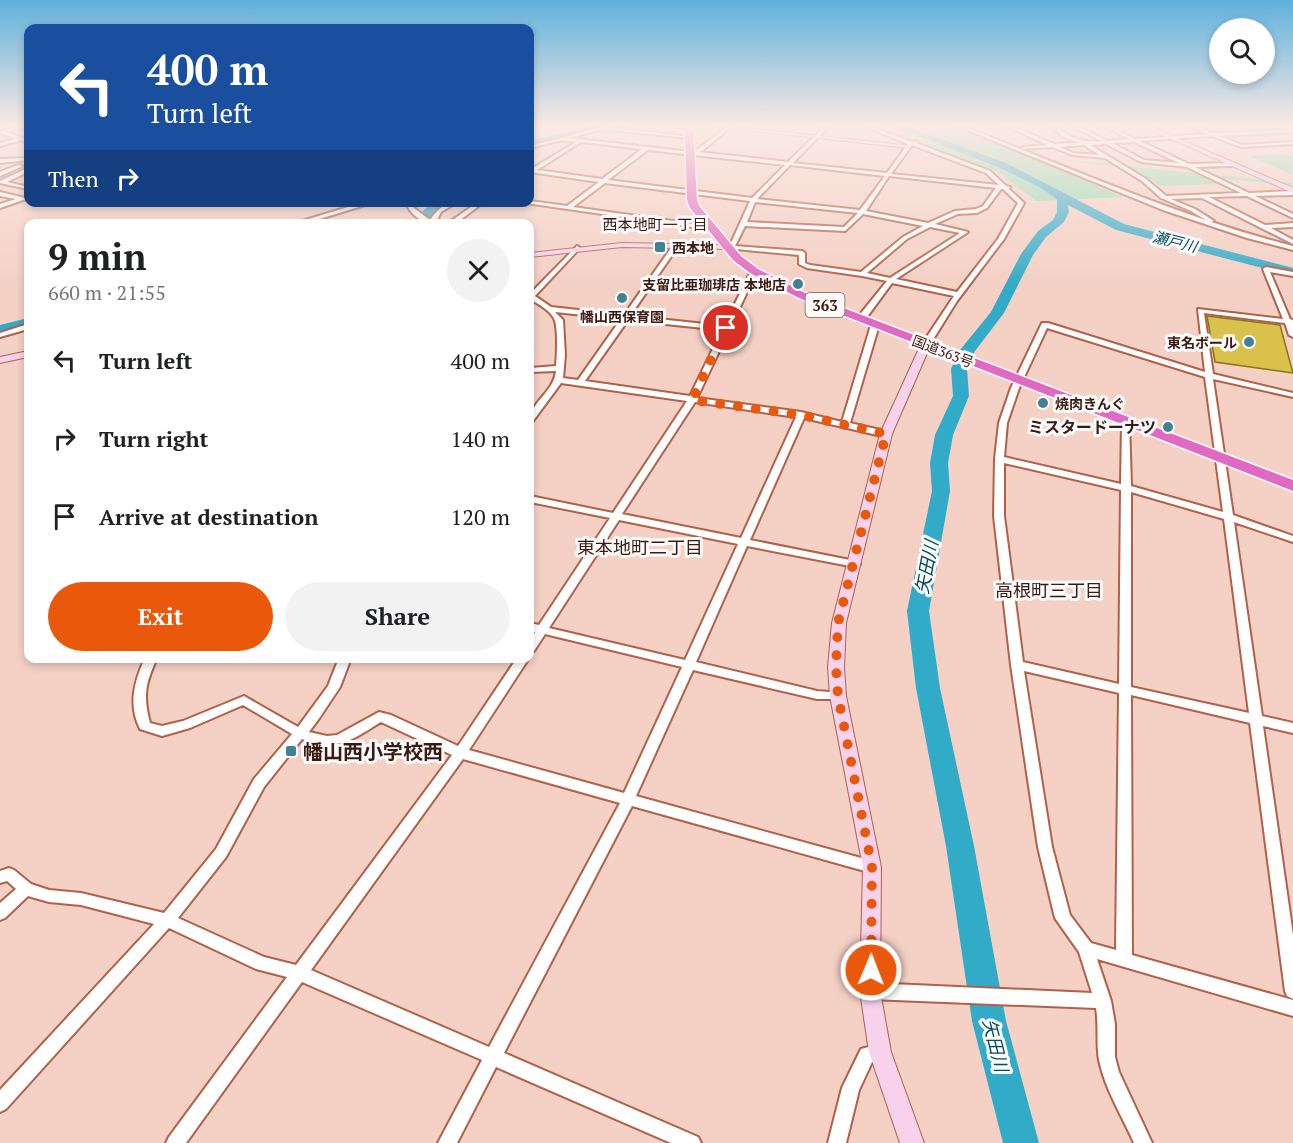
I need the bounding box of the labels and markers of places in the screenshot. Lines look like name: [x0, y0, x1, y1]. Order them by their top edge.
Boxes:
place label: 西本地: [672, 238, 714, 257]
marker: 西本地: [653, 240, 667, 254]
place label: 支留比亜珈琲店 本地店: [642, 275, 786, 294]
marker: 支留比亜珈琲店 本地店: [791, 277, 805, 291]
marker: 幡山西保育園: [615, 291, 629, 305]
pin: [700, 302, 751, 353]
place label: 幡山西保育園: [580, 307, 664, 326]
place label: 東名ボール: [1167, 333, 1237, 352]
marker: 東名ボール: [1242, 335, 1256, 349]
place label: 焼肉きんぐ: [1055, 394, 1125, 413]
marker: 焼肉きんぐ: [1036, 396, 1050, 410]
place label: ミスタードーナツ: [1028, 416, 1156, 438]
marker: ミスタードーナツ: [1161, 420, 1175, 434]
place label: 幡山西小学校西: [303, 738, 443, 765]
marker: 幡山西小学校西: [284, 744, 298, 758]

